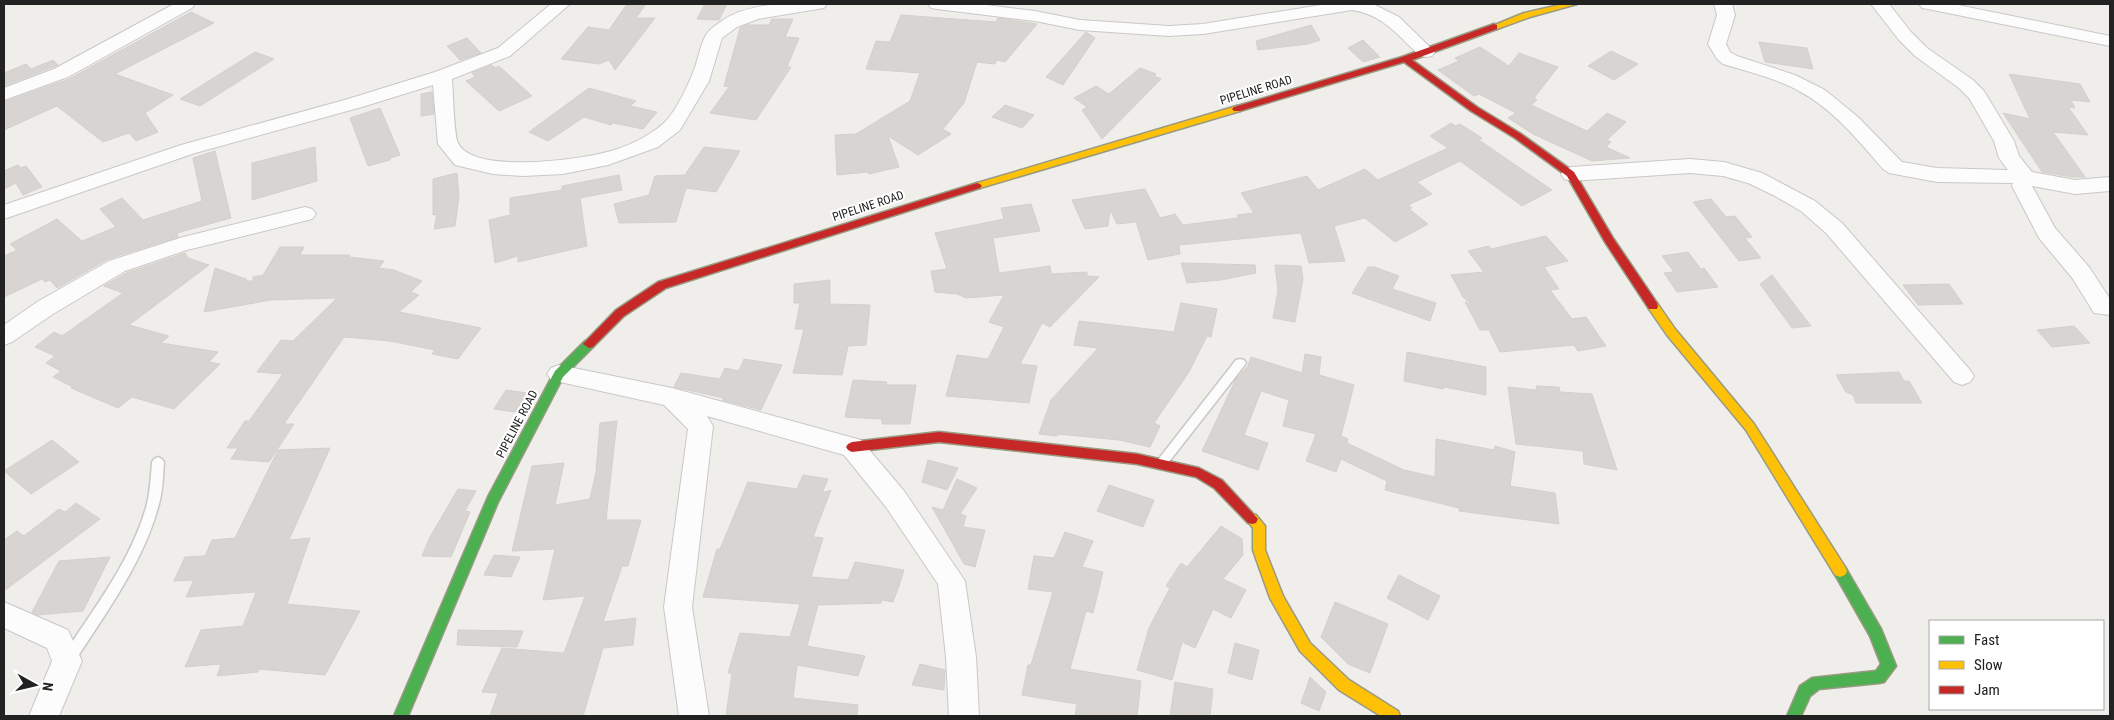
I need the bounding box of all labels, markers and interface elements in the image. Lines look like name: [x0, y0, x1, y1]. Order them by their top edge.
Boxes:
street label: PIPELINE ROAD: [1218, 72, 1294, 108]
street label: PIPELINE ROAD: [830, 188, 906, 224]
street label: PIPELINE ROAD: [493, 388, 541, 460]
legend: [1929, 620, 2104, 710]
text: Fast: [1974, 631, 1999, 649]
text: Slow: [1974, 656, 2003, 674]
north arrow: [10, 660, 60, 710]
text: N: [39, 681, 56, 692]
text: Jam: [1974, 681, 2000, 699]

